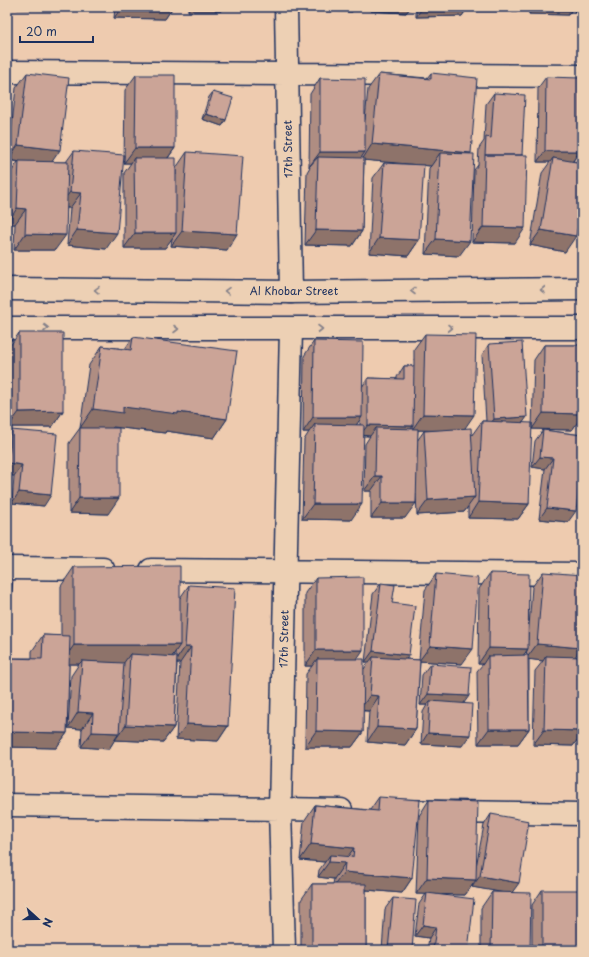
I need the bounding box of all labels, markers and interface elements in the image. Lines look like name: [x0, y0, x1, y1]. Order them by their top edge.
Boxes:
scale bar: [20, 18, 93, 44]
text: 20 m: [26, 22, 57, 40]
street label: 17th Street: [278, 119, 297, 178]
street label: Al Khobar Street: [250, 282, 339, 299]
one-way arrow: [540, 285, 546, 294]
one-way arrow: [94, 286, 100, 294]
one-way arrow: [224, 287, 230, 295]
one-way arrow: [410, 287, 416, 295]
one-way arrow: [43, 324, 49, 332]
one-way arrow: [447, 324, 453, 332]
one-way arrow: [173, 325, 179, 333]
one-way arrow: [317, 325, 323, 333]
street label: 17th Street: [274, 609, 293, 668]
north arrow: [18, 899, 58, 939]
text: N: [38, 916, 57, 930]

